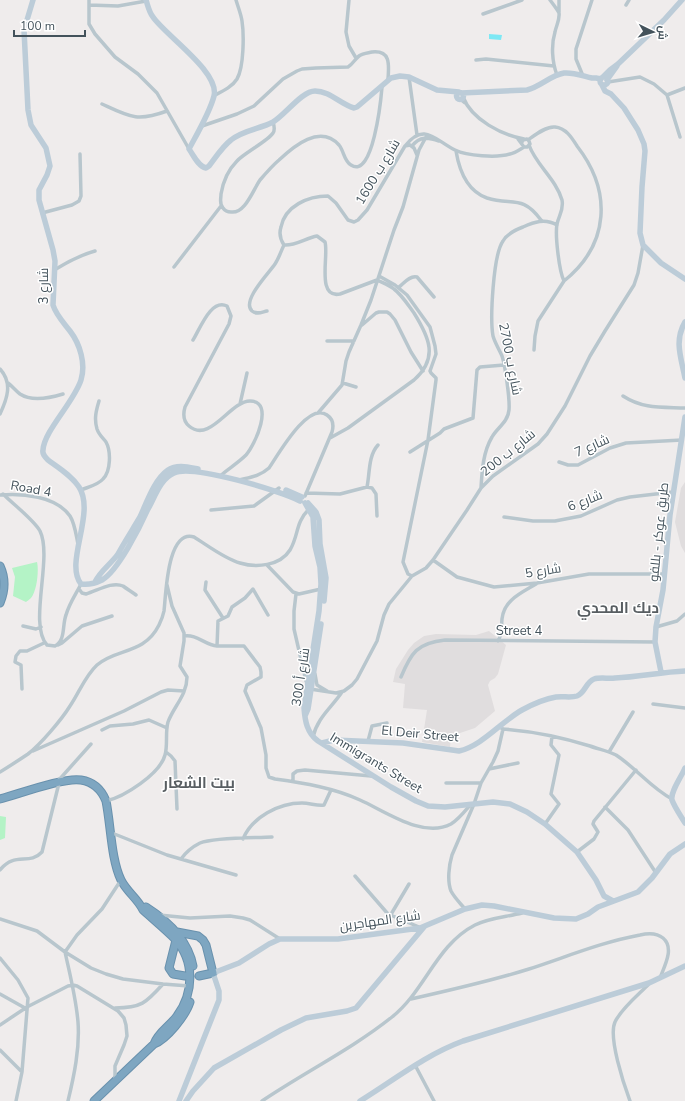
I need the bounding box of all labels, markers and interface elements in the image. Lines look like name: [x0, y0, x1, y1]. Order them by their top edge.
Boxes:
scale bar: [14, 12, 85, 38]
north arrow: [633, 12, 673, 52]
text: 100 m: [20, 18, 55, 34]
text: ش: [654, 25, 671, 41]
street label: شارع ب 1600: [351, 136, 405, 208]
street label: شارع 3: [35, 268, 53, 304]
street label: شارع ب 2700: [494, 321, 526, 397]
street label: شارع ب 200: [477, 425, 539, 481]
street label: شارع 7: [572, 430, 612, 462]
street label: Road 4: [9, 477, 53, 501]
street label: طريق عوكر - بللفو: [645, 481, 673, 583]
street label: شارع 6: [565, 486, 605, 516]
street label: شارع 5: [524, 559, 562, 583]
district label: ديك المحدي: [577, 598, 659, 620]
street label: Street 4: [496, 622, 542, 640]
street label: شارع أ 300: [288, 647, 314, 707]
street label: El Deir Street: [380, 722, 460, 746]
street label: Immigrants Street: [326, 728, 426, 798]
district label: بيت الشعار: [162, 773, 235, 793]
street label: شارع المهاجرين: [338, 906, 422, 936]

